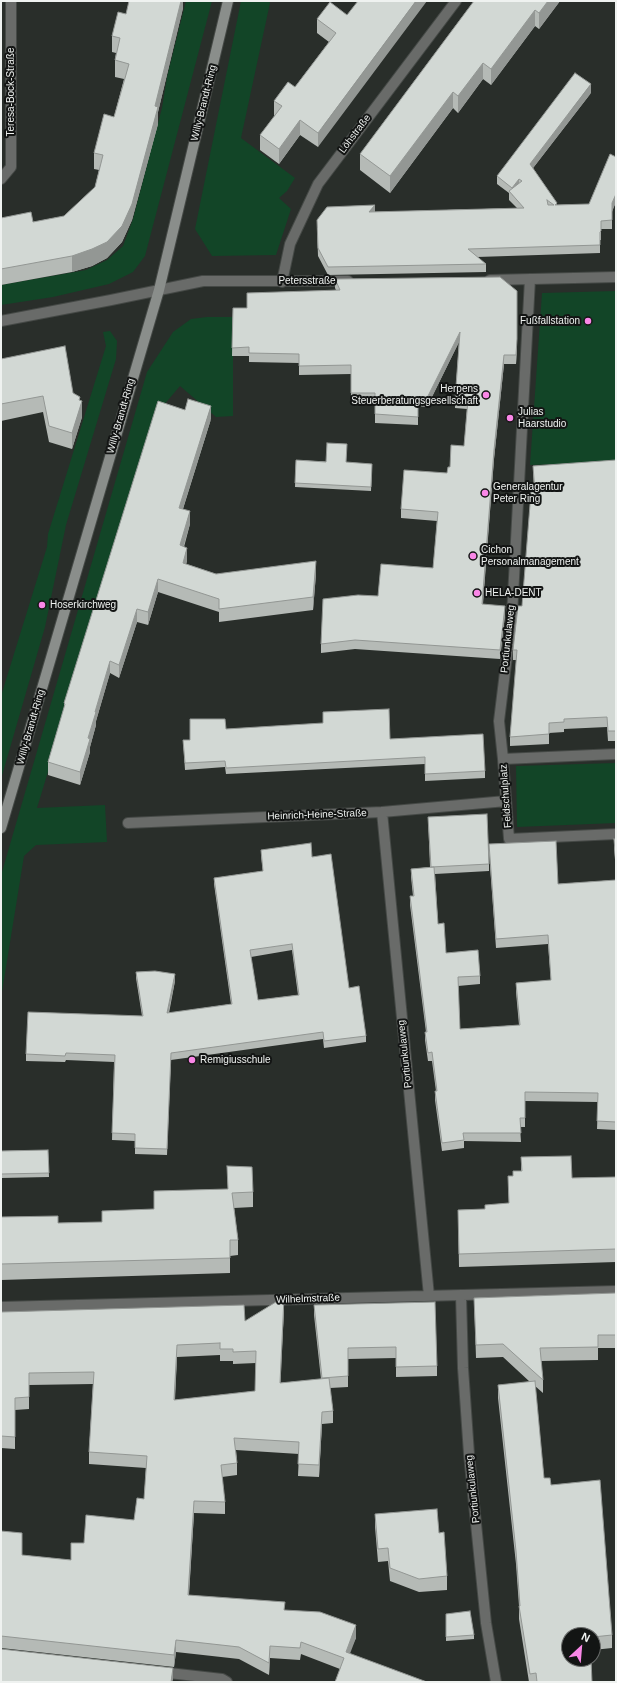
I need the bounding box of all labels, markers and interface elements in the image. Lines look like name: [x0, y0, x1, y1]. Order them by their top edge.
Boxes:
street label: Teresa-Bock-Straße: [5, 48, 17, 136]
street label: Willy-Brandt-Ring: [189, 64, 219, 142]
street label: Löhstraße: [337, 112, 373, 156]
street label: Petersstraße: [278, 275, 336, 287]
place label: Fußfallstation: [520, 315, 580, 327]
marker: Fußfallstation: [583, 316, 593, 326]
street label: Willy-Brandt-Ring: [105, 377, 137, 455]
place label: Herpens Steuerberatungsgesellschaft: [351, 383, 478, 406]
marker: Herpens Steuerberatungsgesellschaft: [481, 390, 491, 400]
place label: Julias Haarstudio: [518, 406, 566, 430]
marker: Julias Haarstudio: [505, 413, 515, 423]
place label: Generalagentur Peter Ring: [493, 481, 562, 504]
marker: Generalagentur Peter Ring: [480, 488, 490, 498]
place label: Cichon Personalmanagement: [481, 544, 579, 568]
marker: Cichon Personalmanagement: [468, 551, 478, 561]
place label: HELA-DENT: [485, 587, 542, 599]
marker: HELA-DENT: [472, 588, 482, 598]
place label: Hoserkirchweg: [50, 599, 116, 611]
marker: Hoserkirchweg: [37, 600, 47, 610]
street label: Portiunkulaweg: [498, 604, 518, 674]
street label: Willy-Brandt-Ring: [15, 688, 47, 766]
street label: Feldschulplatz: [498, 764, 514, 828]
street label: Heinrich-Heine-Straße: [267, 807, 367, 823]
street label: Portiunkulaweg: [395, 1019, 415, 1089]
place label: Remigiusschule: [200, 1054, 271, 1066]
marker: Remigiusschule: [187, 1055, 197, 1065]
street label: Wilhelmstraße: [276, 1292, 340, 1306]
street label: Portiunkulaweg: [463, 1454, 483, 1524]
north arrow: [561, 1627, 601, 1667]
text: N: [580, 1630, 592, 1644]

